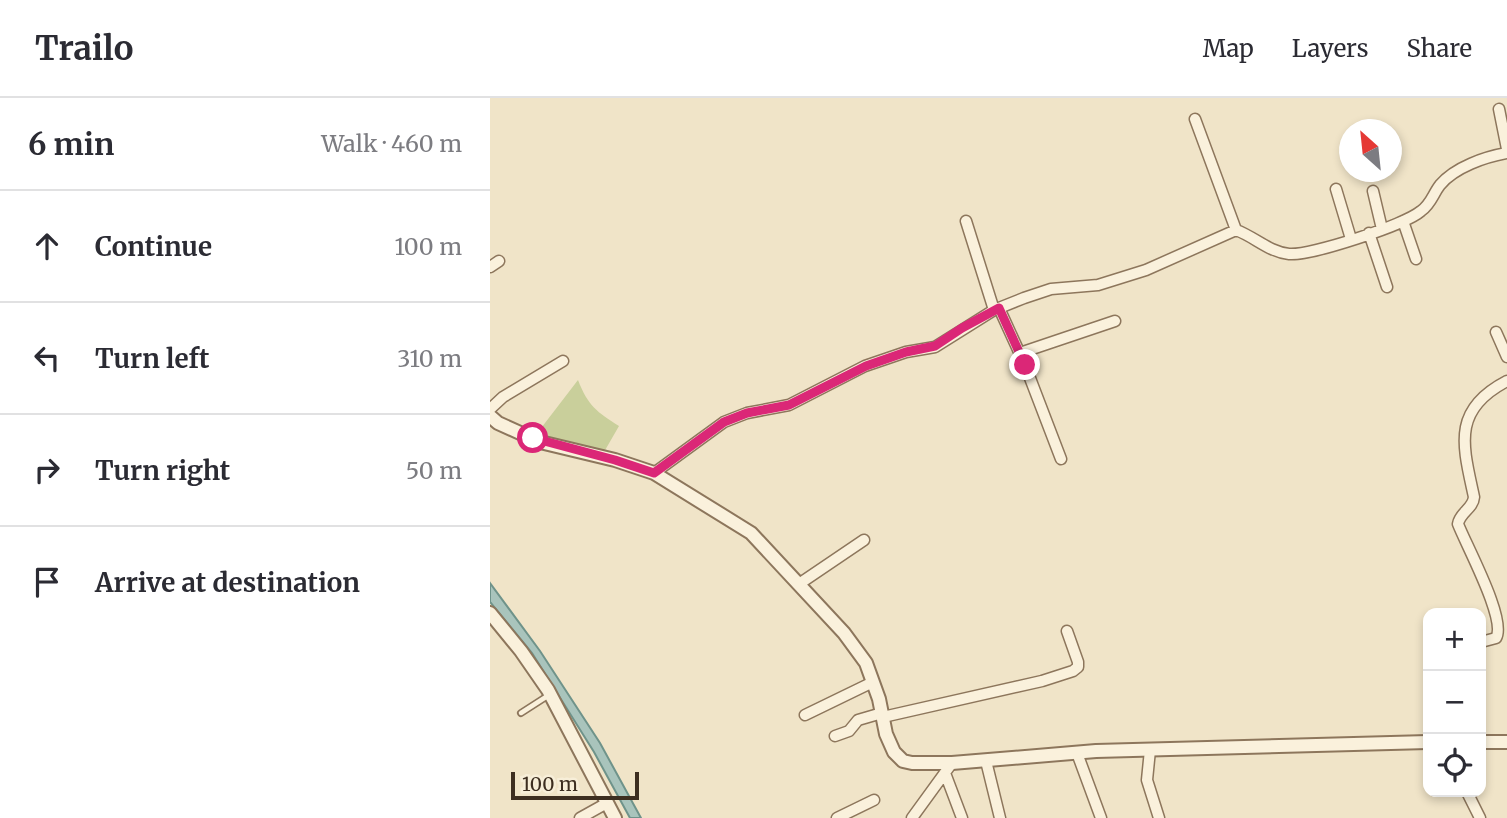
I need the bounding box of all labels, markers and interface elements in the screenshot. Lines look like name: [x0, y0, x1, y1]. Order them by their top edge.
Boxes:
text: Trailo: [35, 28, 133, 69]
text: Map: [1203, 33, 1254, 64]
text: Layers: [1292, 33, 1368, 64]
text: Share: [1406, 33, 1472, 64]
north arrow: [1339, 119, 1402, 182]
text: 6 min: [28, 125, 114, 163]
text: Walk · 460 m: [321, 129, 462, 158]
icon: ahead: [28, 227, 66, 265]
text: Continue: [95, 230, 212, 263]
text: 100 m: [394, 232, 462, 261]
icon: left: [28, 339, 66, 377]
text: Turn left: [95, 342, 209, 375]
text: 310 m: [397, 344, 462, 373]
route end: [1009, 349, 1040, 380]
route start: [517, 422, 548, 453]
icon: right: [28, 451, 66, 489]
text: Turn right: [95, 454, 230, 487]
text: 50 m: [406, 456, 462, 485]
icon: arrive: [28, 563, 66, 601]
text: Arrive at destination: [95, 566, 360, 599]
map controls: [1423, 608, 1486, 797]
button: +: [1423, 608, 1486, 671]
button: −: [1423, 671, 1486, 734]
button: locate: [1423, 734, 1486, 797]
scale bar: [511, 769, 639, 801]
text: 100 m: [522, 772, 578, 796]

